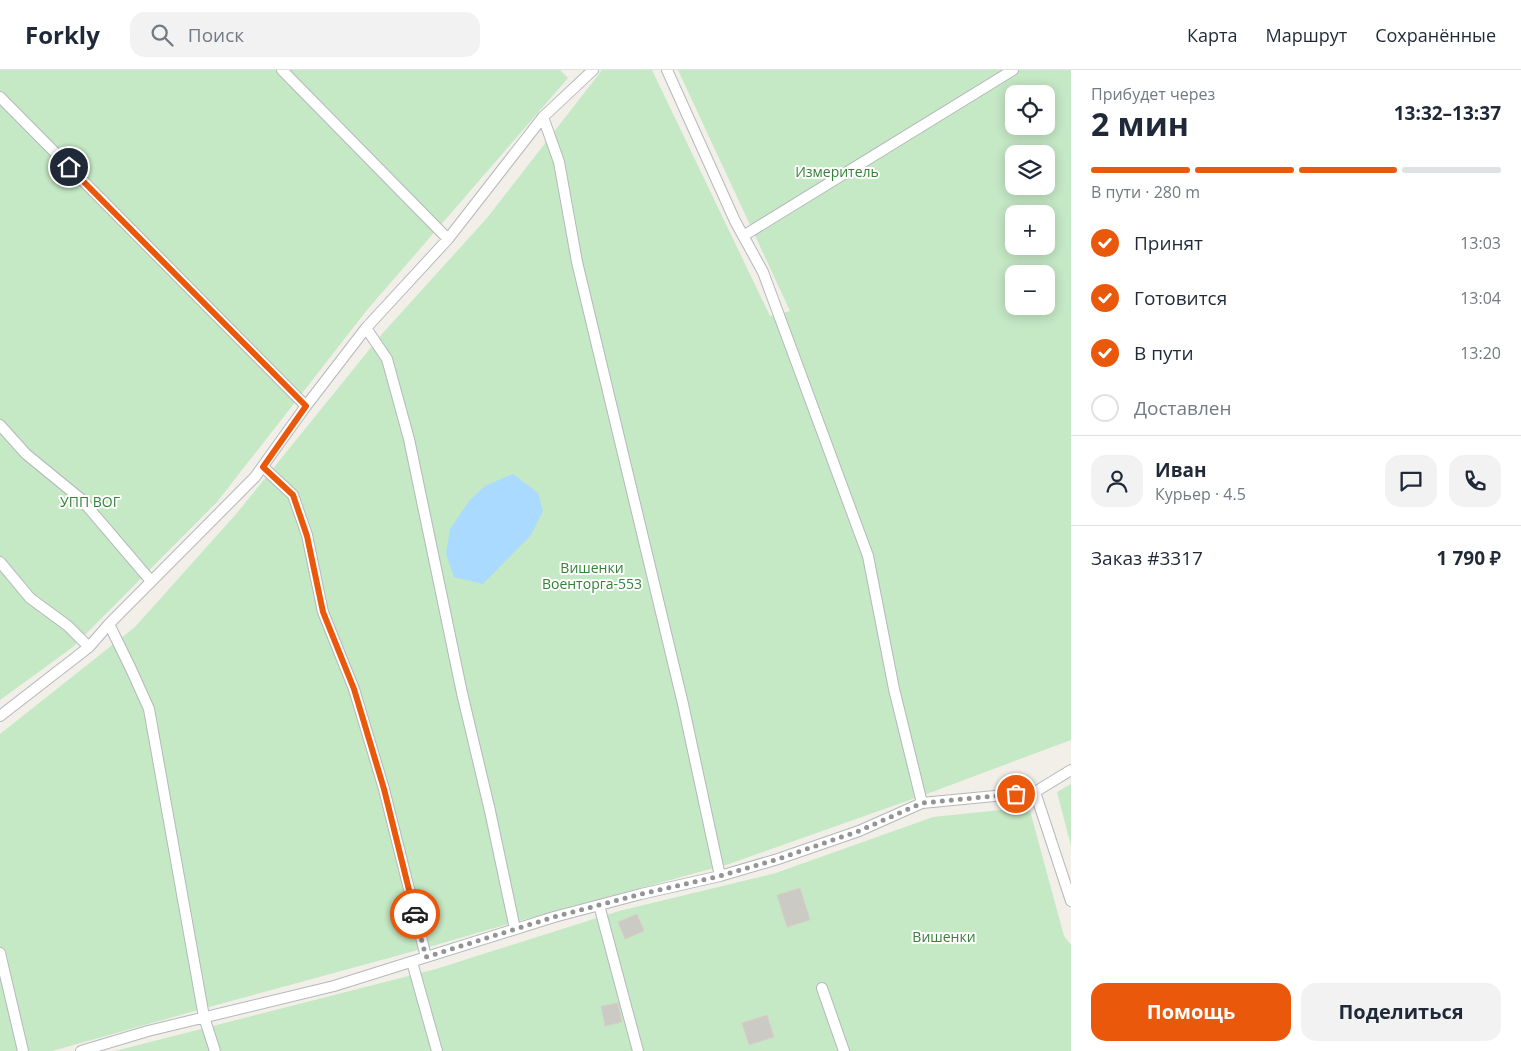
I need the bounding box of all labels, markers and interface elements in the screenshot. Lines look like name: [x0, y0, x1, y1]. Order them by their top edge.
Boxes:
search box: [130, 12, 480, 57]
text: Forkly: [25, 18, 100, 51]
icon: search: [148, 21, 176, 49]
text: Поиск: [188, 22, 244, 48]
text: Карта: [1187, 23, 1237, 47]
text: Маршрут: [1265, 23, 1347, 47]
text: Сохранённые: [1375, 23, 1496, 47]
text: Прибудет через: [1091, 83, 1215, 105]
map controls: [1005, 85, 1055, 315]
button: locate: [1005, 85, 1055, 135]
text: 13:32–13:37: [1394, 100, 1501, 126]
text: 2 мин: [1091, 102, 1189, 145]
button: layers: [1005, 145, 1055, 195]
pin: [48, 146, 90, 188]
icon: home: [55, 153, 83, 181]
park label: Измеритель: [795, 162, 879, 181]
text: В пути · 280 m: [1091, 181, 1200, 203]
button: +: [1005, 205, 1055, 255]
icon: check: [1091, 229, 1119, 257]
text: Принят: [1134, 230, 1203, 256]
text: 13:03: [1460, 232, 1501, 254]
button: −: [1005, 265, 1055, 315]
icon: check: [1091, 284, 1119, 312]
text: Готовится: [1134, 285, 1227, 311]
text: 13:04: [1460, 287, 1501, 309]
icon: check: [1091, 339, 1119, 367]
text: В пути: [1134, 340, 1194, 366]
text: 13:20: [1460, 342, 1501, 364]
text: Доставлен: [1134, 395, 1232, 421]
button: person: [1091, 455, 1143, 507]
button: chat: [1385, 455, 1437, 507]
button: phone: [1449, 455, 1501, 507]
text: Иван: [1155, 457, 1207, 483]
text: Курьер · 4.5: [1155, 483, 1246, 505]
park label: УПП ВОГ: [60, 492, 120, 511]
text: Заказ #3317: [1091, 545, 1203, 571]
text: 1 790 ₽: [1437, 545, 1501, 571]
park label: Вишенки Военторга-553: [542, 558, 642, 593]
pin: [995, 773, 1037, 815]
icon: bag: [1002, 780, 1030, 808]
courier: [390, 889, 440, 939]
icon: car: [401, 900, 429, 928]
park label: Вишенки: [912, 927, 976, 946]
button: Помощь: [1091, 983, 1291, 1041]
button: Поделиться: [1301, 983, 1501, 1041]

